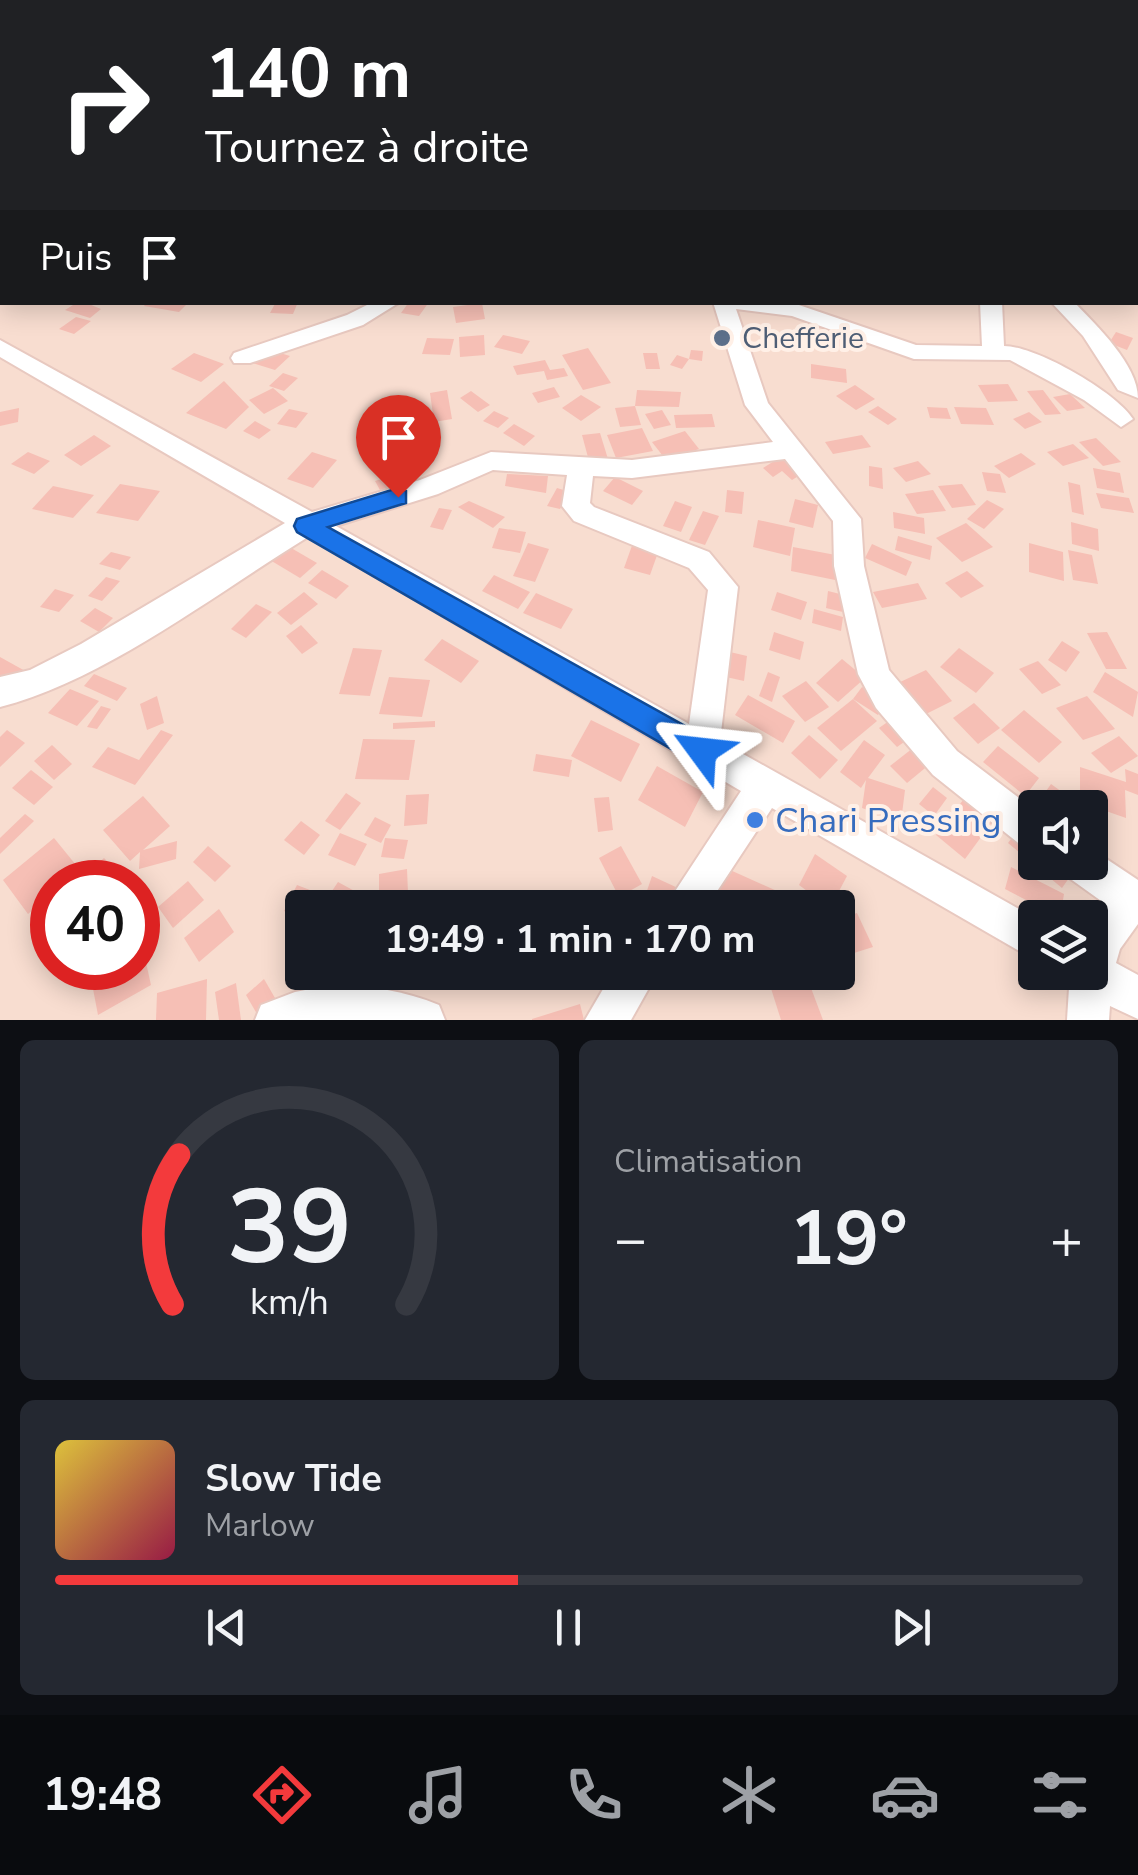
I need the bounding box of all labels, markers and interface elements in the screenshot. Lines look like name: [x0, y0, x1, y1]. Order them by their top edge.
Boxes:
text: 140 m: [205, 26, 411, 122]
icon: right: [40, 40, 170, 170]
text: Tournez à droite: [205, 117, 529, 178]
icon: arrive: [132, 230, 187, 285]
text: Puis: [40, 232, 112, 283]
place label: Chefferie: [742, 318, 864, 359]
marker: Chefferie: [711, 327, 733, 349]
pin: [356, 395, 441, 498]
icon: arrive: [371, 410, 426, 465]
position arrow: [650, 699, 754, 803]
map controls: [1018, 790, 1108, 990]
button: sound: [1018, 790, 1108, 880]
place label: Chari Pressing: [775, 797, 1002, 844]
marker: Chari Pressing: [744, 809, 766, 831]
speed limit sign: 40: [30, 860, 160, 990]
button: layers: [1018, 900, 1108, 990]
text: 19:49 · 1 min · 170 m: [385, 914, 755, 965]
text: Climatisation: [614, 1140, 802, 1183]
text: 39: [227, 1157, 352, 1299]
text: 19°: [789, 1188, 908, 1290]
text: −: [614, 1202, 647, 1277]
text: +: [1050, 1202, 1083, 1277]
text: km/h: [250, 1278, 329, 1327]
text: Slow Tide: [205, 1453, 382, 1504]
text: Marlow: [205, 1504, 315, 1547]
icon: previous: [199, 1600, 254, 1655]
icon: pause: [541, 1600, 596, 1655]
icon: next: [884, 1600, 939, 1655]
icon: directions: [247, 1760, 317, 1830]
icon: music: [403, 1760, 473, 1830]
icon: phone: [559, 1760, 629, 1830]
icon: climate: [714, 1760, 784, 1830]
icon: car: [870, 1760, 940, 1830]
icon: filters: [1025, 1760, 1095, 1830]
text: 19:48: [43, 1765, 162, 1826]

